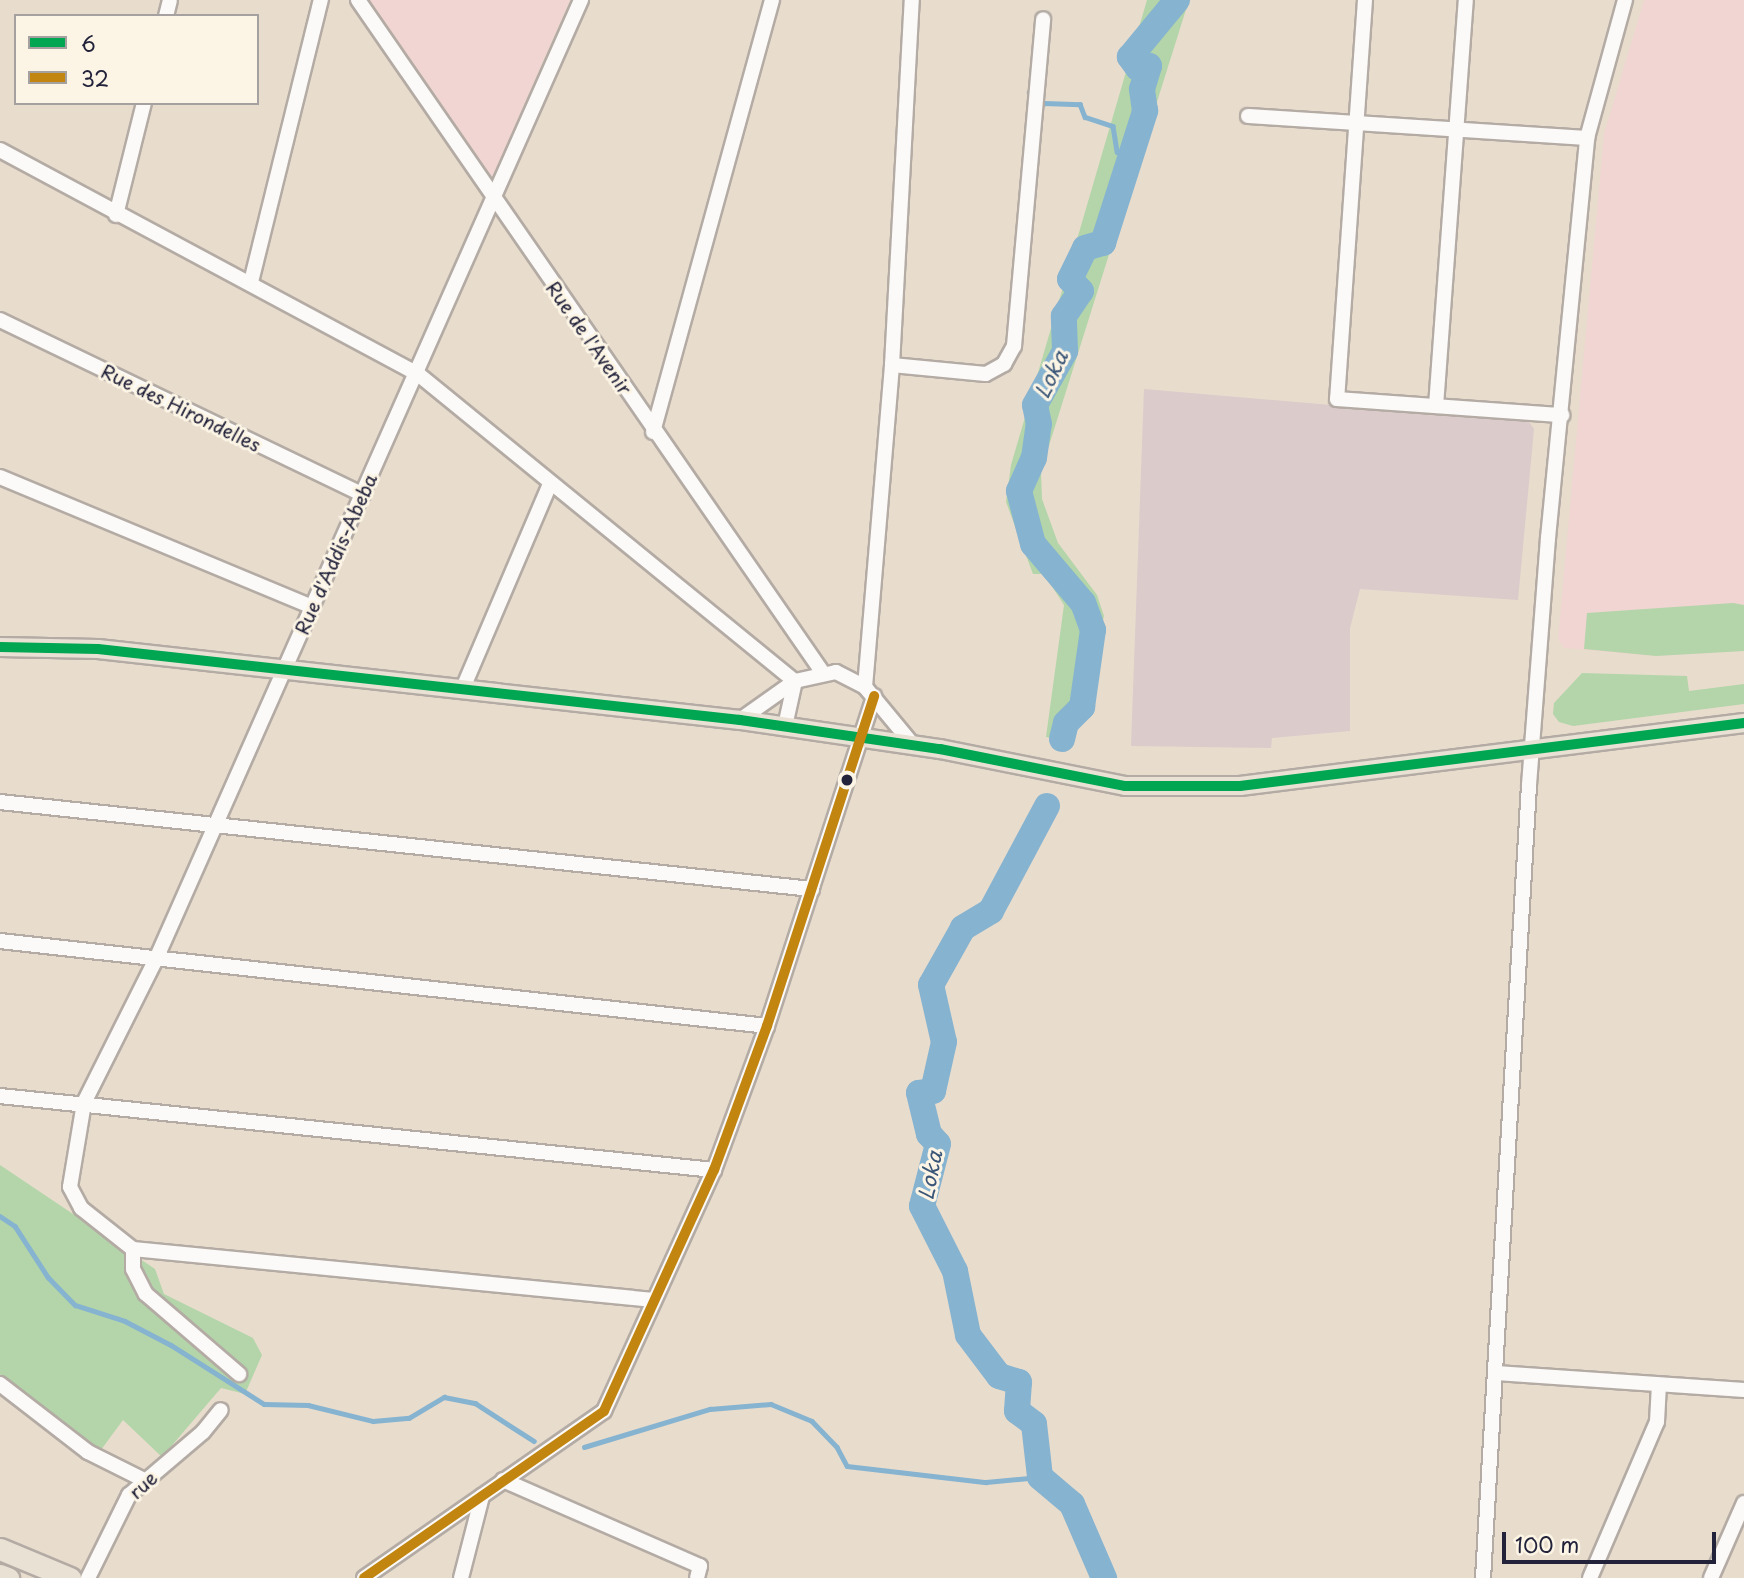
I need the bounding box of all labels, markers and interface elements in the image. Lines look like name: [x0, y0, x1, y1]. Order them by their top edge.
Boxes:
legend: [14, 14, 259, 105]
text: 6: [81, 27, 96, 59]
text: 32: [81, 62, 109, 94]
street label: Rue de l'Avenir: [541, 276, 637, 400]
water label: Loka: [1028, 346, 1072, 402]
street label: Rue des Hirondelles: [96, 359, 266, 457]
street label: Rue d'Addis-Abeba: [290, 469, 382, 639]
unlabelled marker: [840, 773, 854, 787]
water label: Loka: [912, 1148, 946, 1202]
street label: rue: [124, 1466, 162, 1504]
scale bar: [1506, 1518, 1720, 1562]
text: 100 m: [1515, 1528, 1579, 1560]

